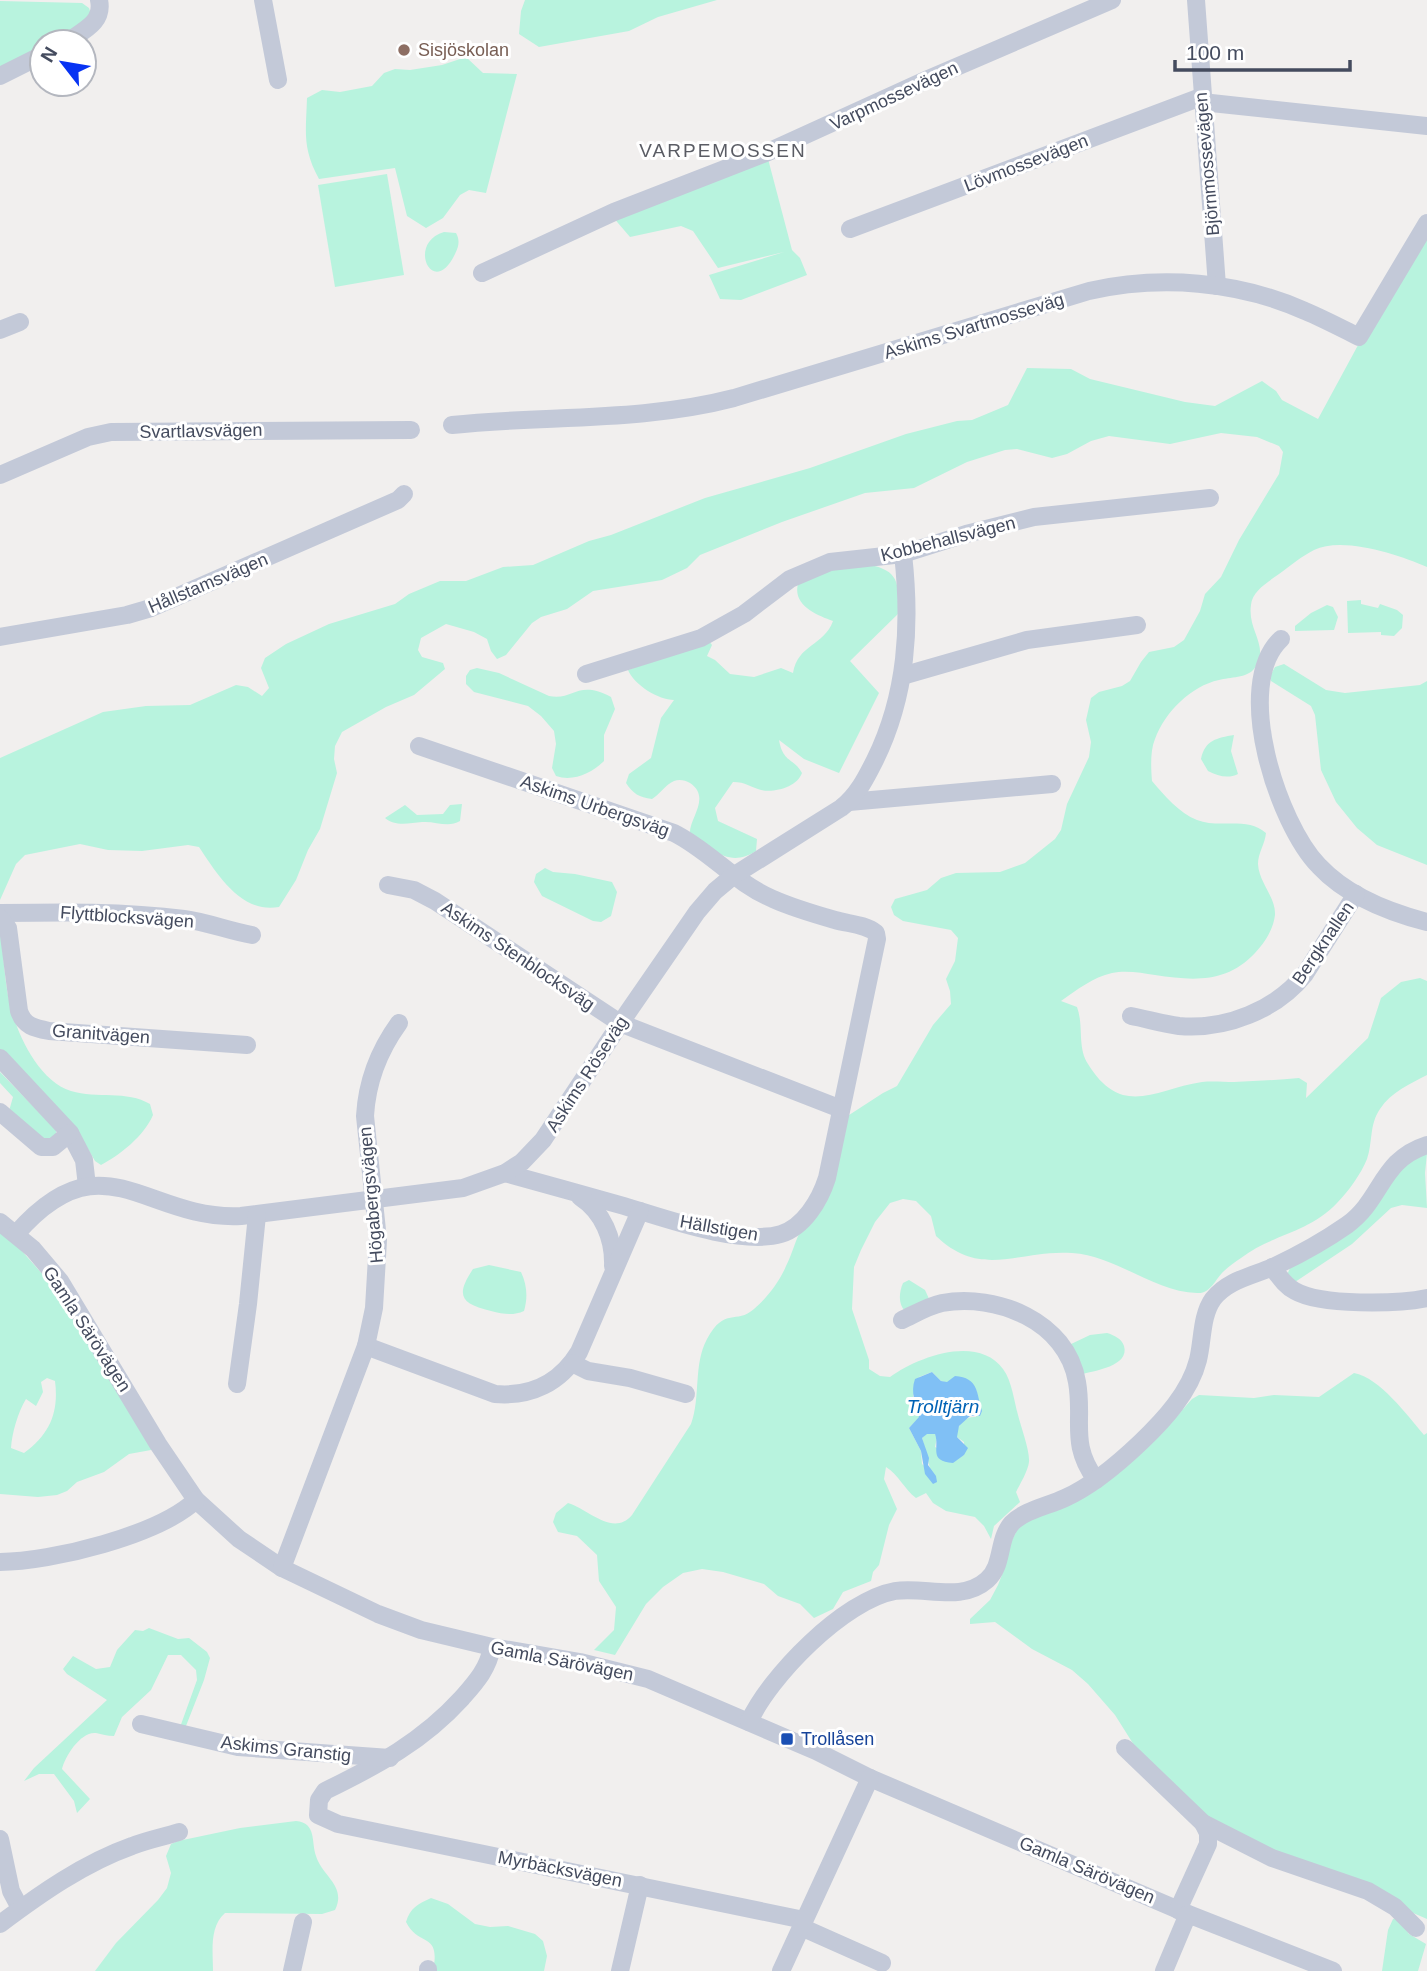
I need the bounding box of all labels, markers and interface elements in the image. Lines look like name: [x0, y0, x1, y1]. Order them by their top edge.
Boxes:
north arrow: [28, 28, 98, 98]
scale bar: [1175, 28, 1350, 72]
place label: Sisjöskolan: [418, 40, 509, 60]
text: 100 m: [1186, 41, 1244, 64]
marker: Sisjöskolan: [396, 42, 412, 58]
text: N: [36, 43, 61, 66]
street label: Varpmossevägen: [827, 58, 961, 134]
street label: Björnmossevägen: [1191, 91, 1223, 237]
street label: Lövmossevägen: [961, 130, 1091, 196]
district label: VARPEMOSSEN: [639, 140, 807, 161]
street label: Askims Svartmosseväg: [882, 289, 1066, 363]
street label: Svartlavsvägen: [139, 420, 263, 442]
street label: Kobbehallsvägen: [879, 513, 1017, 565]
street label: Hållstamsvägen: [145, 549, 271, 617]
street label: Askims Urbergsväg: [518, 771, 672, 841]
street label: Askims Stenblocksväg: [438, 897, 598, 1015]
street label: Bergknallen: [1288, 898, 1358, 988]
street label: Flyttblocksvägen: [59, 902, 195, 932]
street label: Askims Röseväg: [542, 1012, 632, 1136]
street label: Granitvägen: [51, 1021, 151, 1047]
street label: Högabergsvägen: [355, 1126, 387, 1264]
street label: Hällstigen: [678, 1211, 760, 1245]
street label: Gamla Särövägen: [39, 1263, 135, 1395]
water label: Trolltjärn: [907, 1396, 979, 1417]
street label: Gamla Särövägen: [489, 1637, 635, 1685]
place label: Trollåsen: [801, 1729, 874, 1749]
marker: Trollåsen: [779, 1731, 795, 1747]
street label: Askims Granstig: [220, 1732, 352, 1766]
street label: Gamla Särövägen: [1016, 1832, 1158, 1908]
street label: Myrbäcksvägen: [496, 1847, 624, 1891]

